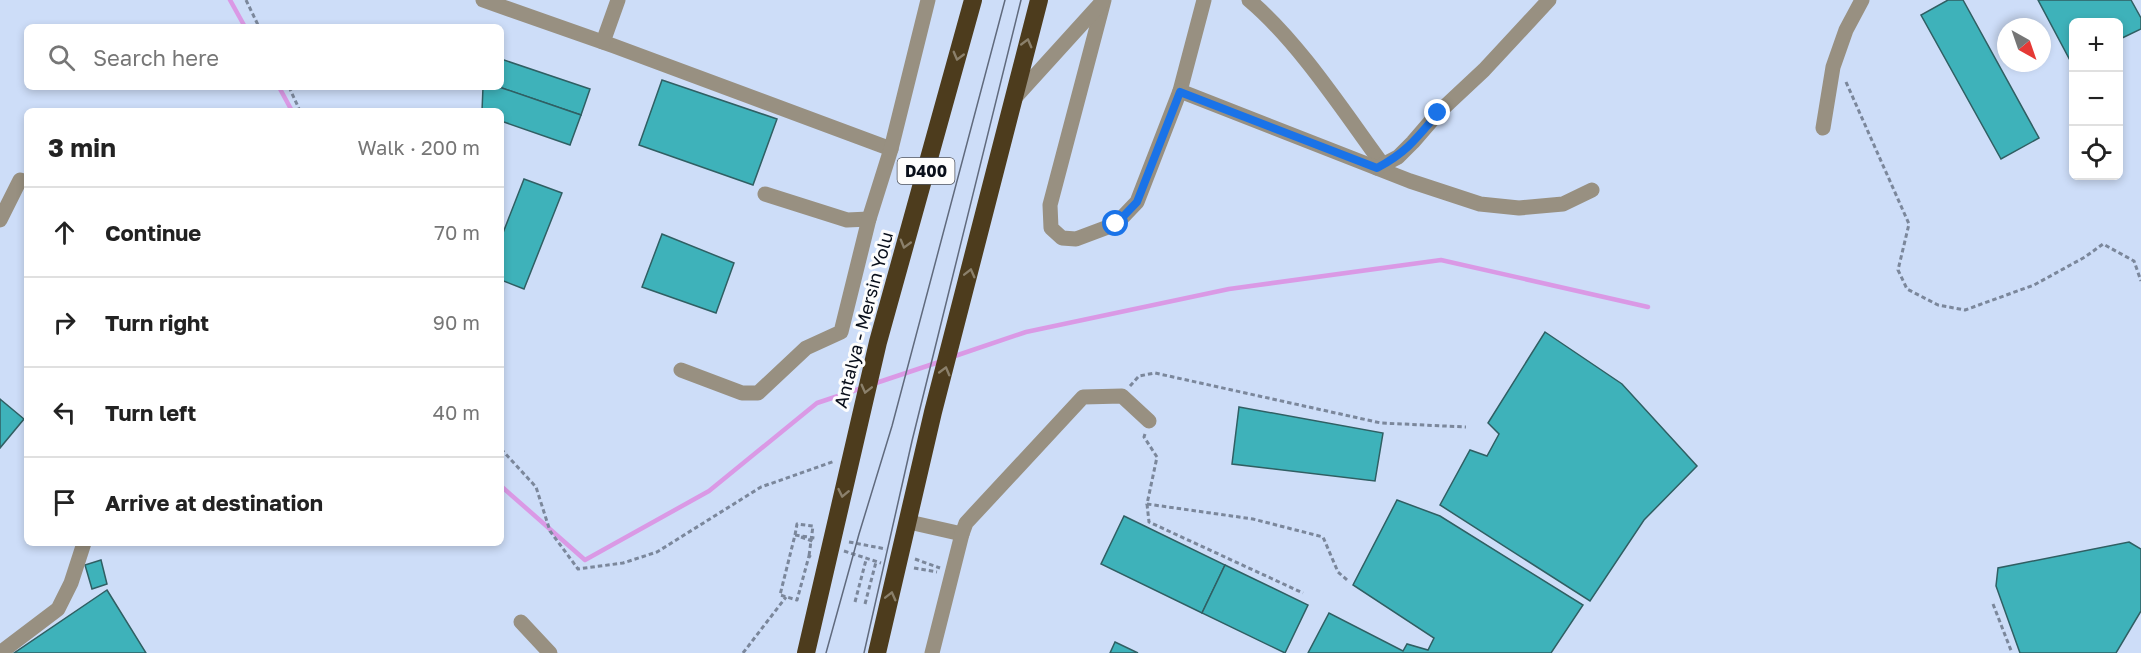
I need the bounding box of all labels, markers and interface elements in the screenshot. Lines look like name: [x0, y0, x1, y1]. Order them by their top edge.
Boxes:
north arrow: [1997, 18, 2051, 72]
map controls: [2069, 18, 2123, 180]
button: +: [2069, 18, 2123, 72]
search box: [24, 24, 504, 90]
one-way arrow: [1020, 38, 1033, 48]
icon: search: [45, 41, 78, 74]
text: Search here: [93, 44, 219, 71]
one-way arrow: [952, 51, 965, 61]
button: −: [2069, 72, 2123, 126]
route end: [1424, 99, 1450, 125]
button: locate: [2069, 126, 2123, 180]
text: 3 min: [48, 132, 116, 163]
text: Walk · 200 m: [358, 135, 480, 159]
road number: D400: [898, 158, 954, 184]
route start: [1102, 210, 1128, 236]
icon: ahead: [48, 216, 81, 249]
text: Continue: [105, 219, 201, 246]
text: 70 m: [434, 220, 480, 244]
street label: Antalya - Mersin Yolu: [829, 229, 897, 410]
one-way arrow: [900, 238, 912, 249]
one-way arrow: [962, 268, 975, 278]
icon: right: [48, 306, 81, 339]
text: Turn right: [105, 309, 209, 336]
text: 90 m: [433, 310, 480, 334]
one-way arrow: [937, 366, 950, 376]
one-way arrow: [861, 384, 874, 394]
icon: left: [48, 396, 81, 429]
text: Turn left: [105, 399, 196, 426]
text: 40 m: [433, 400, 480, 424]
icon: arrive: [48, 486, 81, 519]
one-way arrow: [837, 488, 850, 498]
text: Arrive at destination: [105, 489, 323, 516]
one-way arrow: [884, 591, 897, 601]

